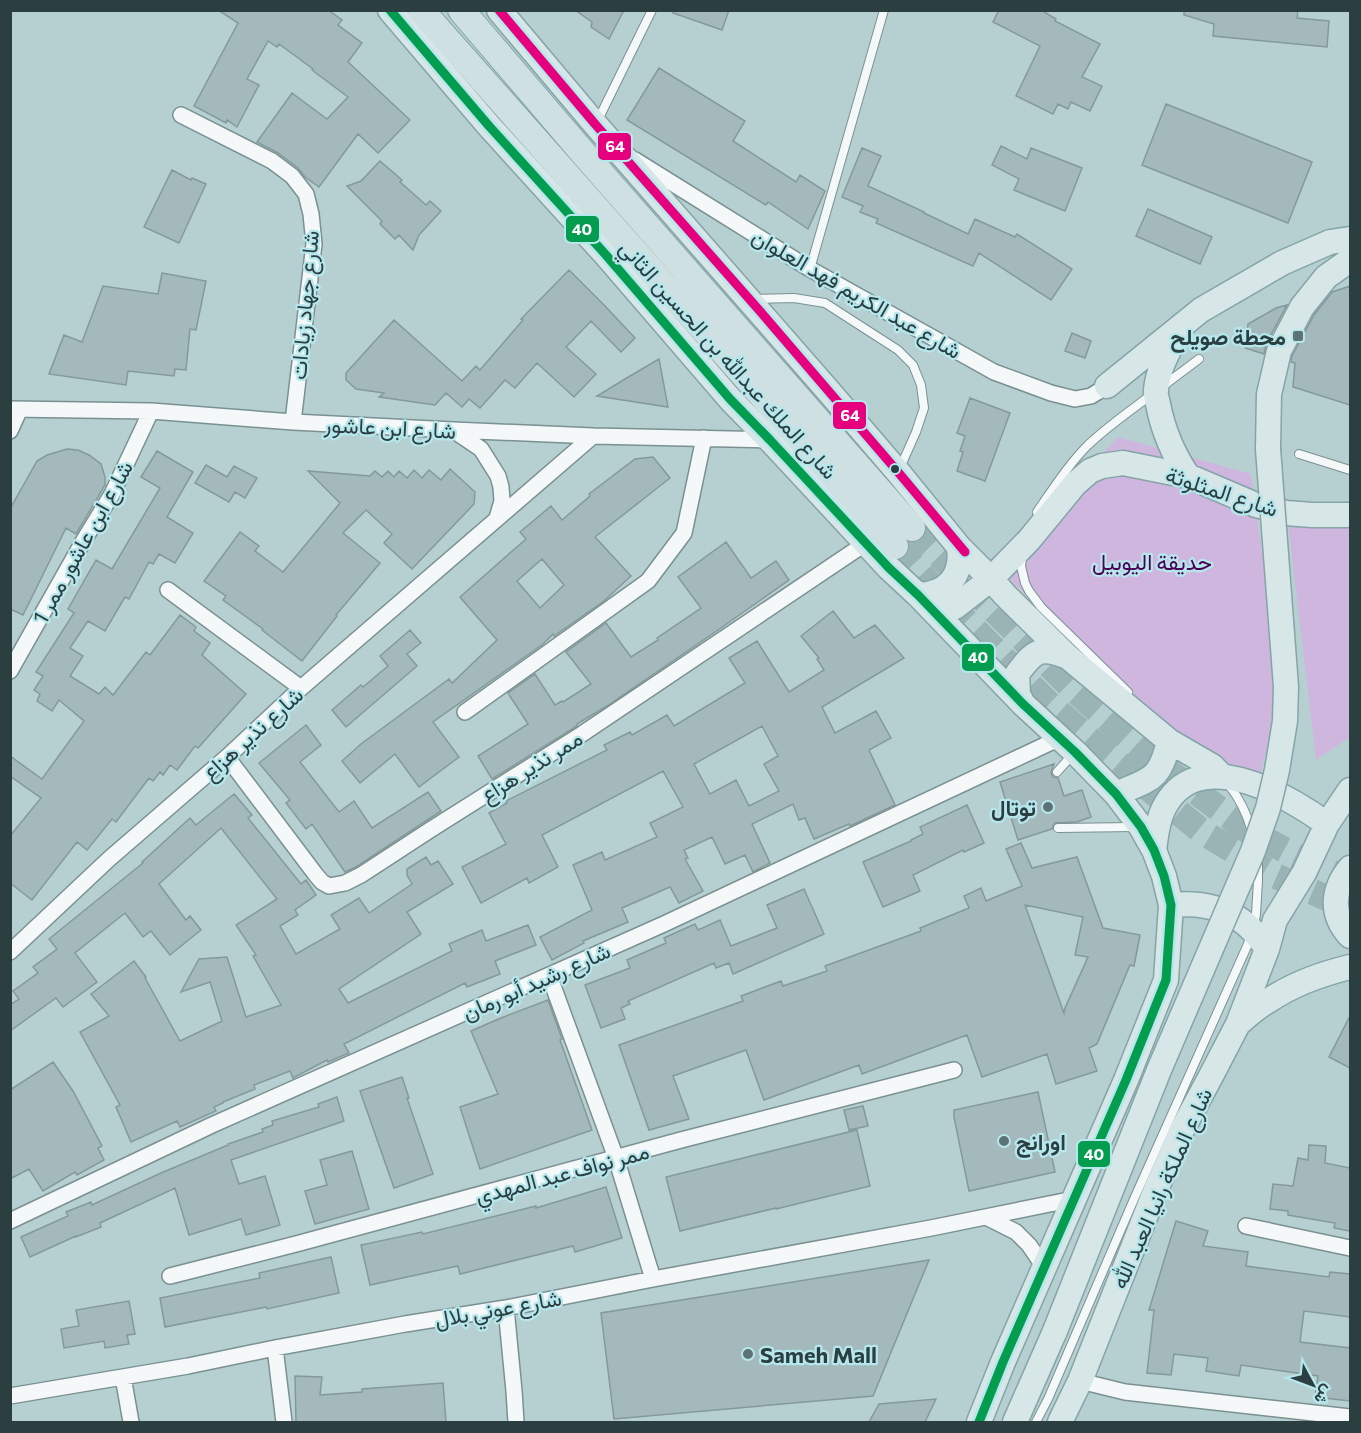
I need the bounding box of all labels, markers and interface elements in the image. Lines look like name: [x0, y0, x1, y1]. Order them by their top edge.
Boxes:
line badge: 64: [597, 132, 632, 161]
text: 64: [605, 136, 625, 155]
line badge: 40: [565, 215, 600, 243]
text: 40: [572, 219, 592, 238]
street label: شارع عبد الكريم فهد العلوان: [746, 222, 967, 366]
street label: شارع جهاد زيادات: [284, 229, 326, 381]
street label: شارع الملك عبدالله بن الحسين الثاني: [610, 234, 844, 488]
place label: محطة صويلح: [1170, 323, 1286, 353]
marker: محطة صويلح: [1291, 329, 1305, 343]
line badge: 64: [832, 401, 867, 430]
text: 64: [840, 405, 860, 424]
street label: شارع ابن عاشور: [322, 410, 457, 446]
street label: شارع ابن عاشور ممر 1: [26, 456, 140, 629]
street label: شارع المثلوثة: [1162, 460, 1282, 524]
unlabelled marker: [889, 463, 901, 475]
park label: حديقة اليوبيل: [1092, 548, 1212, 576]
line badge: 40: [961, 643, 995, 672]
text: 40: [968, 647, 988, 666]
street label: شارع نذير هزاع: [196, 681, 309, 787]
street label: ممر نذير هزاع: [475, 724, 588, 810]
place label: توتال: [991, 794, 1036, 822]
marker: توتال: [1041, 800, 1055, 814]
street label: شارع رشيد أبو رمان: [458, 936, 615, 1028]
street label: شارع الملكة رانيا العبد الله: [1105, 1083, 1219, 1293]
place label: اورانج: [1016, 1128, 1066, 1158]
marker: اورانج: [997, 1134, 1011, 1148]
street label: ممر نواف عبد المهدي: [472, 1137, 653, 1215]
line badge: 40: [1077, 1140, 1111, 1168]
text: 40: [1084, 1144, 1104, 1163]
street label: شارع عوني بلال: [432, 1284, 565, 1338]
place label: Sameh Mall: [760, 1341, 877, 1368]
marker: Sameh Mall: [741, 1347, 755, 1361]
north arrow: [1283, 1355, 1343, 1415]
text: ش: [1310, 1381, 1338, 1409]

